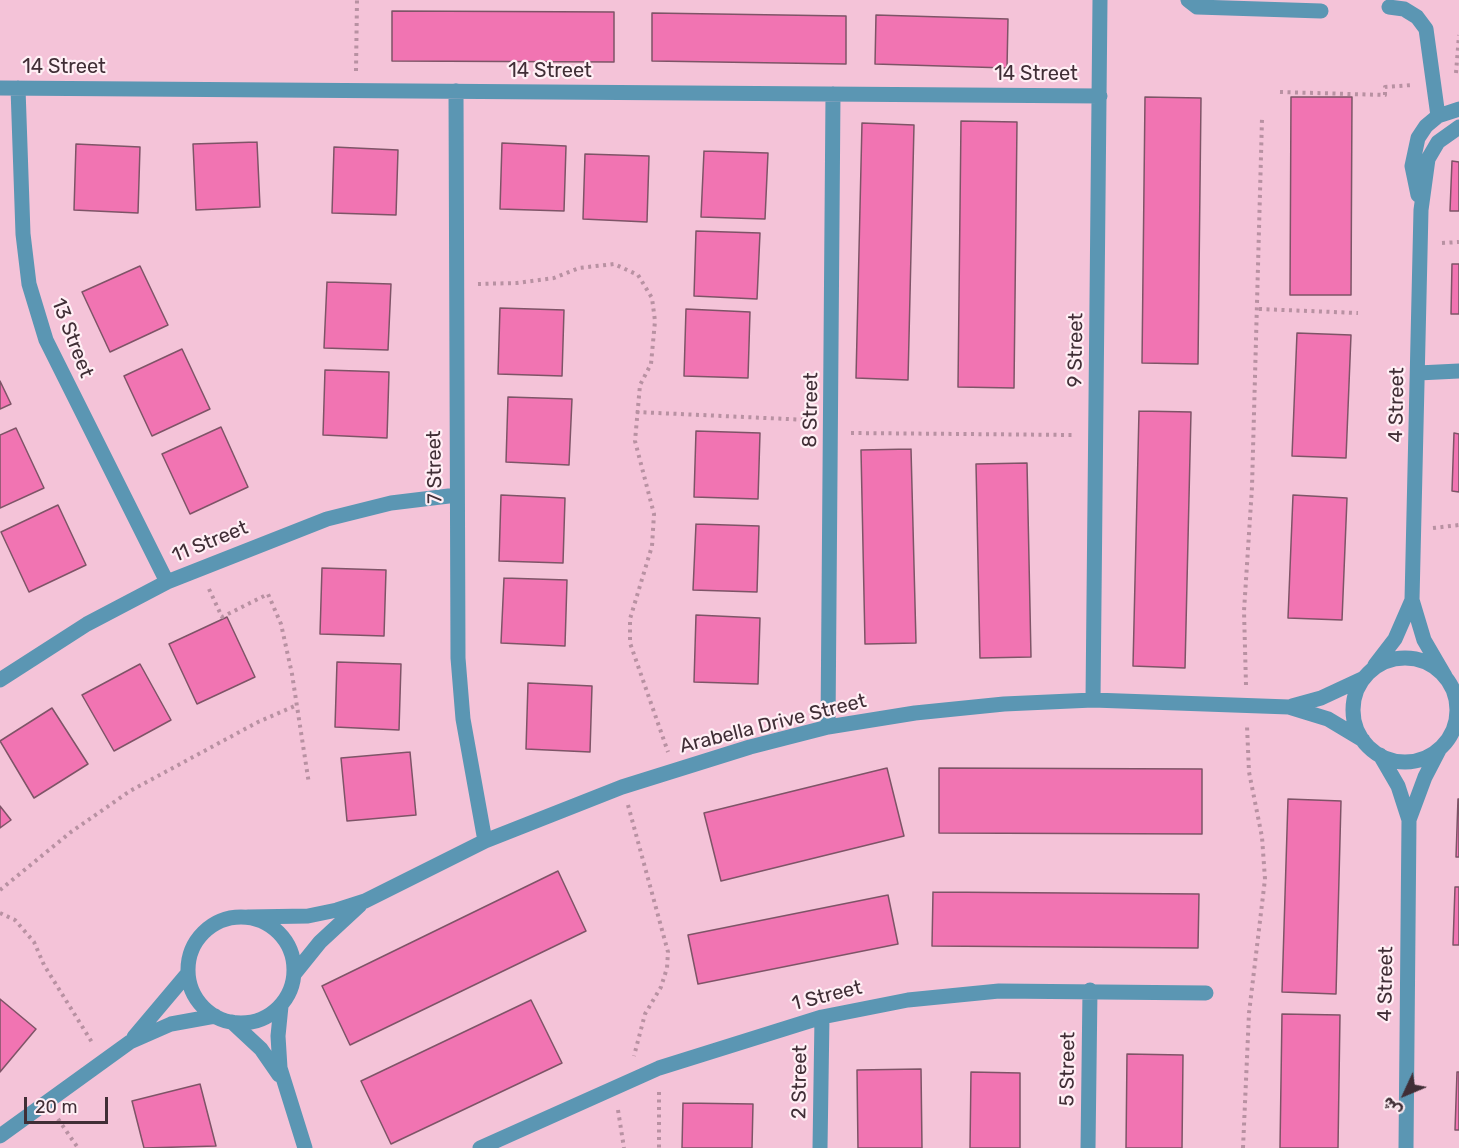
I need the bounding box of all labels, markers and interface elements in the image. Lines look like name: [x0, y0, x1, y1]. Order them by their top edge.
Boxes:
street label: 14 Street: [22, 55, 106, 79]
street label: 14 Street: [508, 59, 592, 83]
street label: 14 Street: [994, 62, 1078, 86]
street label: 13 Street: [46, 295, 98, 381]
street label: 9 Street: [1063, 313, 1089, 387]
street label: 4 Street: [1384, 367, 1410, 443]
street label: 8 Street: [798, 372, 824, 448]
street label: 7 Street: [422, 430, 448, 504]
street label: 11 Street: [168, 516, 252, 568]
street label: Arabella Drive Street: [677, 689, 869, 759]
street label: 4 Street: [1373, 946, 1399, 1022]
street label: 1 Street: [790, 976, 864, 1016]
street label: 5 Street: [1055, 1031, 1081, 1107]
street label: 2 Street: [787, 1045, 813, 1119]
north arrow: [1375, 1064, 1435, 1124]
scale bar: [27, 1085, 111, 1123]
text: ش: [1378, 1093, 1406, 1121]
text: 20 m: [35, 1096, 77, 1118]

